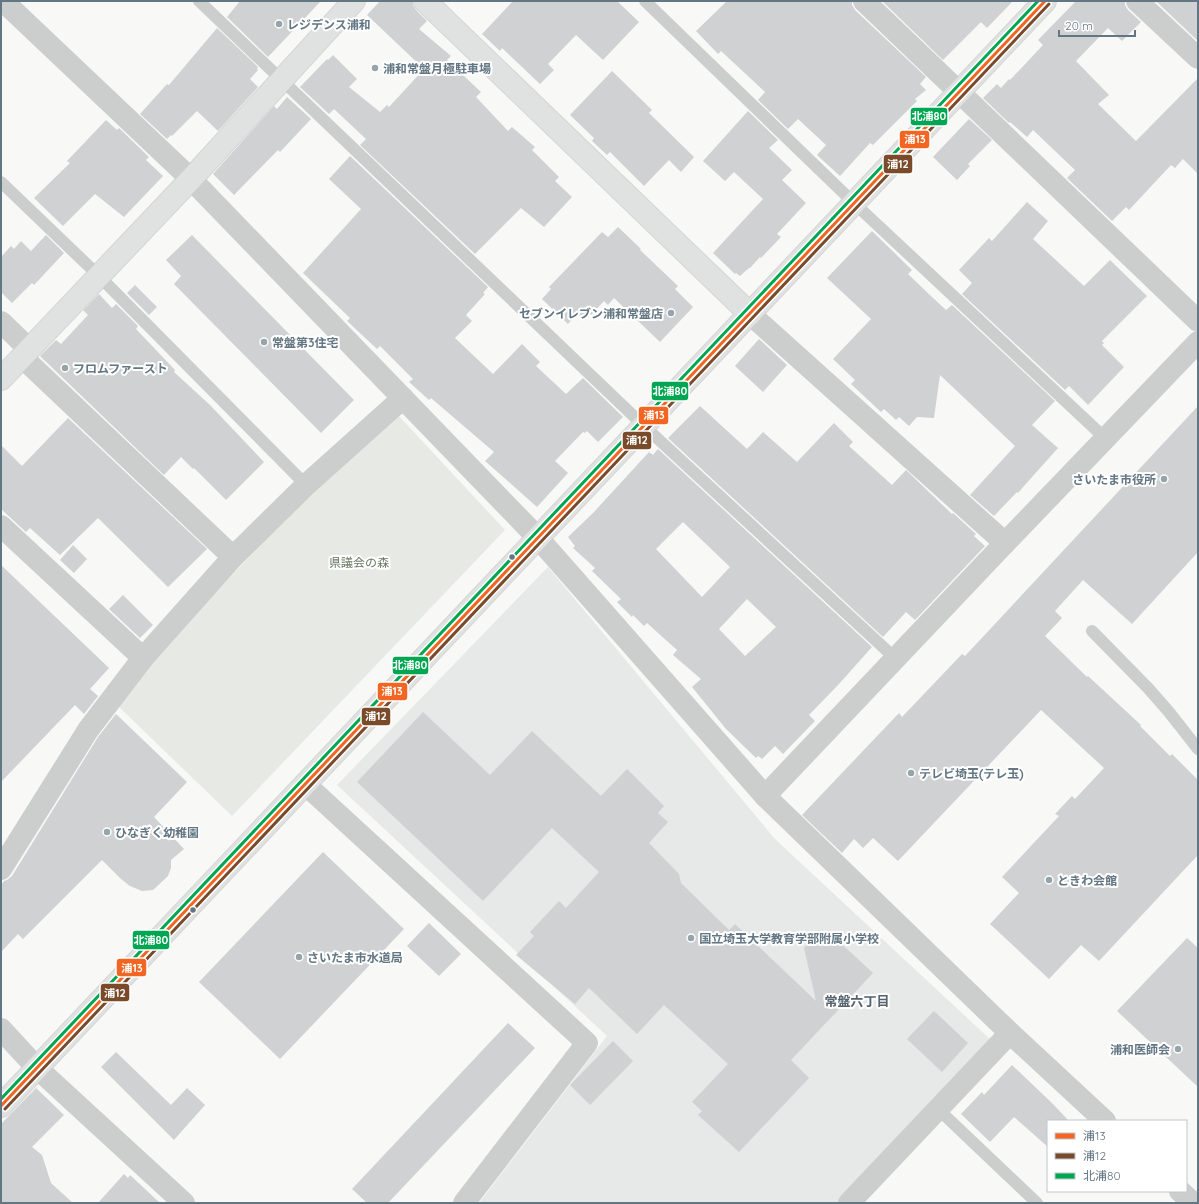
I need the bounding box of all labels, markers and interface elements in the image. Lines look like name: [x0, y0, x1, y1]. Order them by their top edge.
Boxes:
scale bar: [1059, 12, 1135, 38]
place label: レジデンス浦和: [287, 17, 371, 32]
text: 20 m: [1065, 18, 1093, 33]
marker: レジデンス浦和: [274, 19, 284, 29]
place label: 浦和常盤月極駐車場: [383, 61, 491, 76]
marker: 浦和常盤月極駐車場: [370, 63, 380, 73]
line badge: 北浦80: [910, 107, 948, 126]
text: 北浦80: [912, 109, 947, 123]
line badge: 浦13: [899, 130, 930, 149]
text: 浦13: [904, 132, 926, 146]
line badge: 浦12: [883, 154, 913, 174]
text: 浦12: [887, 157, 909, 171]
place label: セブンイレブン浦和常盤店: [519, 306, 663, 321]
marker: セブンイレブン浦和常盤店: [666, 308, 676, 318]
place label: 常盤第3住宅: [272, 335, 338, 350]
marker: 常盤第3住宅: [259, 337, 269, 347]
place label: フロムファースト: [73, 361, 168, 376]
marker: フロムファースト: [60, 363, 70, 373]
line badge: 北浦80: [651, 381, 689, 401]
text: 北浦80: [653, 384, 688, 398]
line badge: 浦13: [638, 406, 669, 425]
text: 浦13: [643, 408, 665, 422]
line badge: 浦12: [622, 431, 652, 450]
text: 浦12: [626, 433, 648, 447]
place label: さいたま市役所: [1072, 472, 1156, 487]
marker: さいたま市役所: [1159, 474, 1169, 484]
unlabelled marker: [507, 552, 517, 562]
park label: 県議会の森: [329, 555, 389, 570]
line badge: 北浦80: [392, 656, 429, 675]
text: 北浦80: [393, 658, 428, 672]
line badge: 浦13: [377, 682, 408, 701]
text: 浦13: [381, 684, 403, 698]
line badge: 浦12: [361, 707, 391, 726]
text: 浦12: [365, 709, 387, 723]
place label: テレビ埼玉(テレ玉): [919, 766, 1024, 781]
marker: テレビ埼玉(テレ玉): [906, 768, 916, 778]
place label: ひなぎく幼稚園: [115, 825, 199, 840]
marker: ひなぎく幼稚園: [102, 827, 112, 837]
place label: ときわ会館: [1057, 873, 1117, 888]
marker: ときわ会館: [1044, 875, 1054, 885]
unlabelled marker: [188, 905, 198, 915]
line badge: 北浦80: [132, 930, 170, 950]
place label: 国立埼玉大学教育学部附属小学校: [699, 931, 879, 946]
text: 北浦80: [134, 933, 169, 947]
marker: 国立埼玉大学教育学部附属小学校: [686, 933, 696, 943]
place label: さいたま市水道局: [307, 950, 403, 965]
marker: さいたま市水道局: [294, 952, 304, 962]
line badge: 浦13: [116, 958, 147, 977]
text: 浦13: [121, 961, 143, 975]
line badge: 浦12: [100, 983, 130, 1002]
text: 浦12: [104, 986, 126, 1000]
district label: 常盤六丁目: [824, 993, 890, 1009]
place label: 浦和医師会: [1110, 1042, 1170, 1057]
marker: 浦和医師会: [1173, 1044, 1183, 1054]
legend: [1047, 1120, 1187, 1192]
text: 浦13: [1083, 1128, 1106, 1143]
text: 浦12: [1083, 1148, 1106, 1163]
text: 北浦80: [1083, 1168, 1121, 1183]

